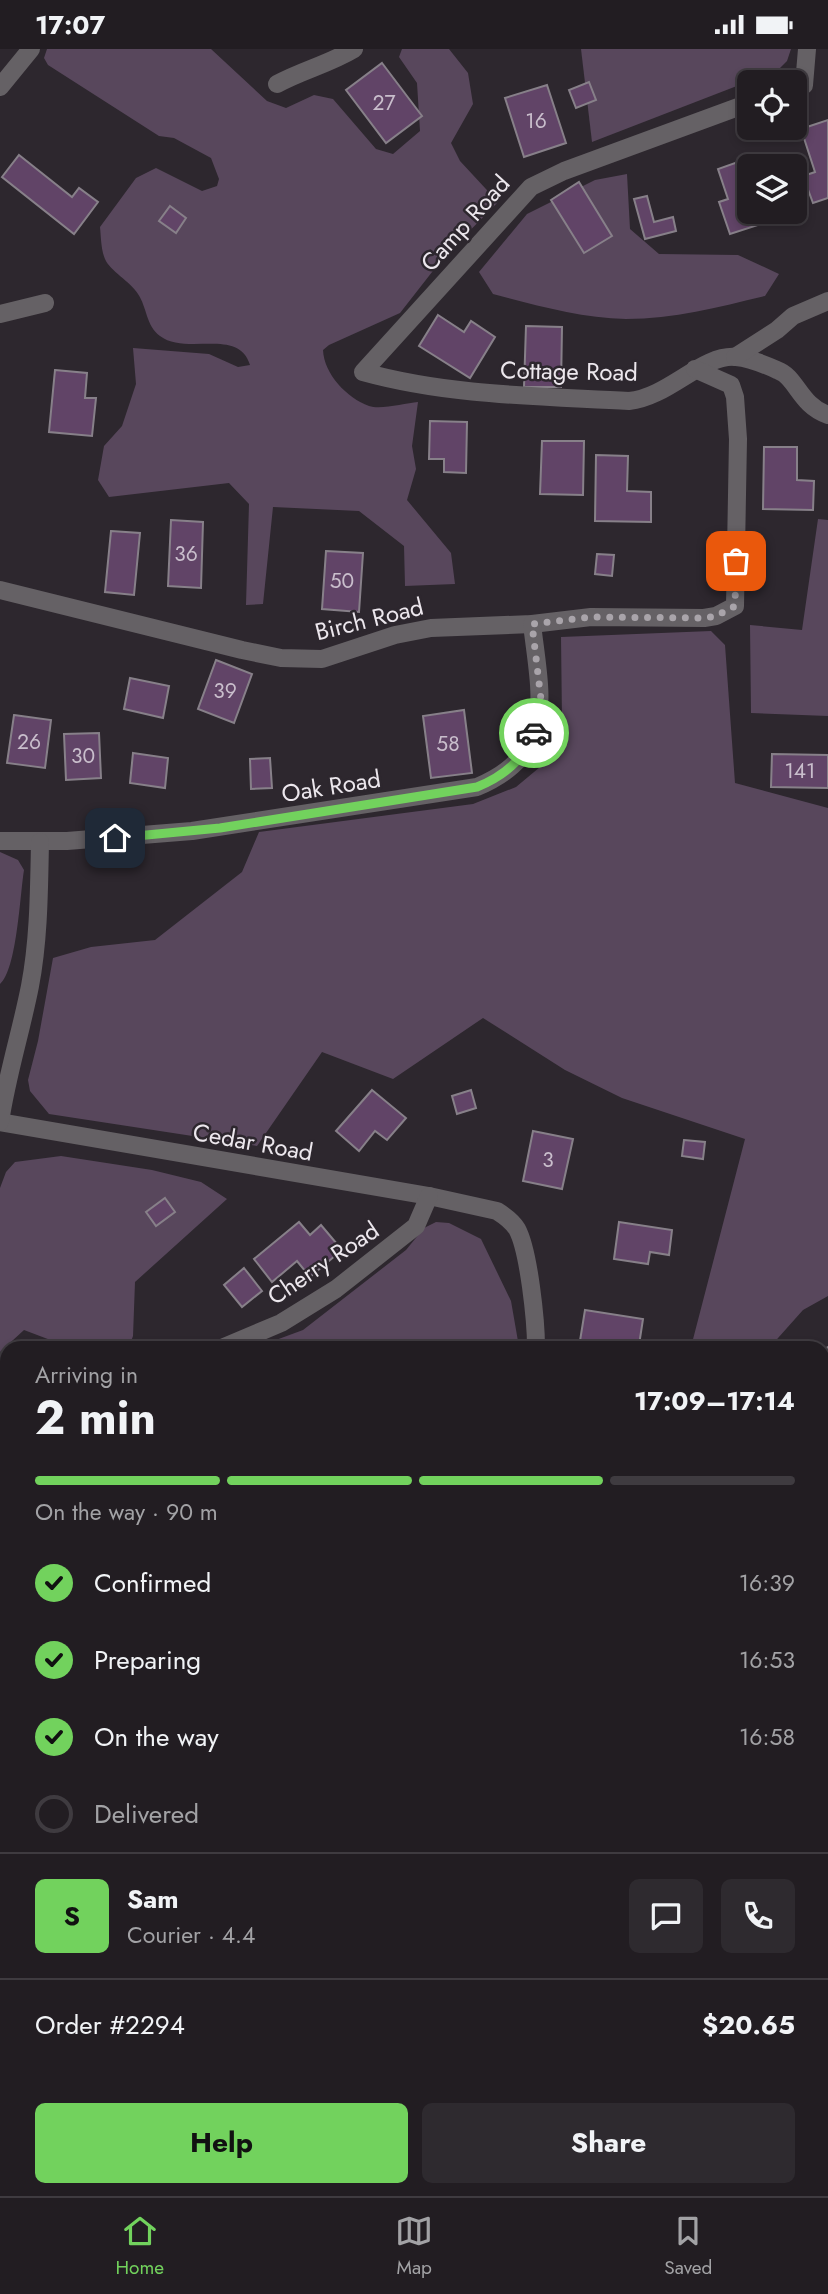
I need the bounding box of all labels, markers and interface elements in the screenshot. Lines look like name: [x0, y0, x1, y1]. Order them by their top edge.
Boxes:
text: 17:07: [35, 6, 105, 44]
map controls: [737, 70, 807, 224]
button: locate: [737, 70, 807, 140]
house number: 27: [373, 88, 395, 118]
house number: 16: [525, 106, 547, 136]
button: layers: [737, 154, 807, 224]
street label: Camp Road: [412, 167, 518, 279]
street label: Cottage Road: [500, 352, 638, 390]
pin: [706, 531, 766, 591]
house number: 36: [174, 539, 198, 569]
icon: bag: [717, 542, 755, 580]
house number: 50: [330, 566, 354, 596]
street label: Birch Road: [311, 589, 427, 649]
house number: 39: [213, 676, 237, 706]
courier: [499, 698, 569, 768]
icon: car: [515, 714, 553, 752]
house number: 26: [17, 727, 41, 757]
house number: 58: [436, 729, 460, 759]
house number: 30: [71, 741, 95, 771]
house number: 141: [784, 756, 816, 786]
street label: Oak Road: [279, 761, 383, 811]
pin: [85, 808, 145, 868]
icon: home: [96, 819, 134, 857]
street label: Cedar Road: [190, 1114, 316, 1170]
house number: 3: [542, 1145, 554, 1175]
street label: Cherry Road: [260, 1213, 386, 1313]
text: Arriving in: [35, 1358, 138, 1392]
text: 17:09–17:14: [634, 1382, 795, 1420]
text: 2 min: [35, 1385, 156, 1451]
text: On the way · 90 m: [35, 1495, 218, 1529]
icon: check: [35, 1564, 73, 1602]
text: Confirmed: [94, 1564, 211, 1602]
text: 16:39: [739, 1566, 795, 1600]
icon: check: [35, 1641, 73, 1679]
text: Preparing: [94, 1641, 201, 1679]
text: 16:53: [739, 1643, 795, 1677]
icon: check: [35, 1718, 73, 1756]
text: On the way: [94, 1718, 219, 1756]
text: 16:58: [739, 1720, 795, 1754]
text: Delivered: [94, 1795, 199, 1833]
button: chat: [629, 1879, 703, 1953]
button: phone: [721, 1879, 795, 1953]
text: Sam: [127, 1880, 179, 1918]
text: S: [64, 1897, 80, 1935]
text: Courier · 4.4: [127, 1918, 255, 1952]
text: Order #2294: [35, 2006, 185, 2044]
text: $20.65: [702, 2006, 795, 2044]
button: Help: [35, 2103, 408, 2183]
button: Share: [422, 2103, 795, 2183]
tab: Home: [116, 2212, 164, 2281]
tab: Map: [395, 2212, 433, 2281]
tab: Saved: [664, 2212, 712, 2281]

